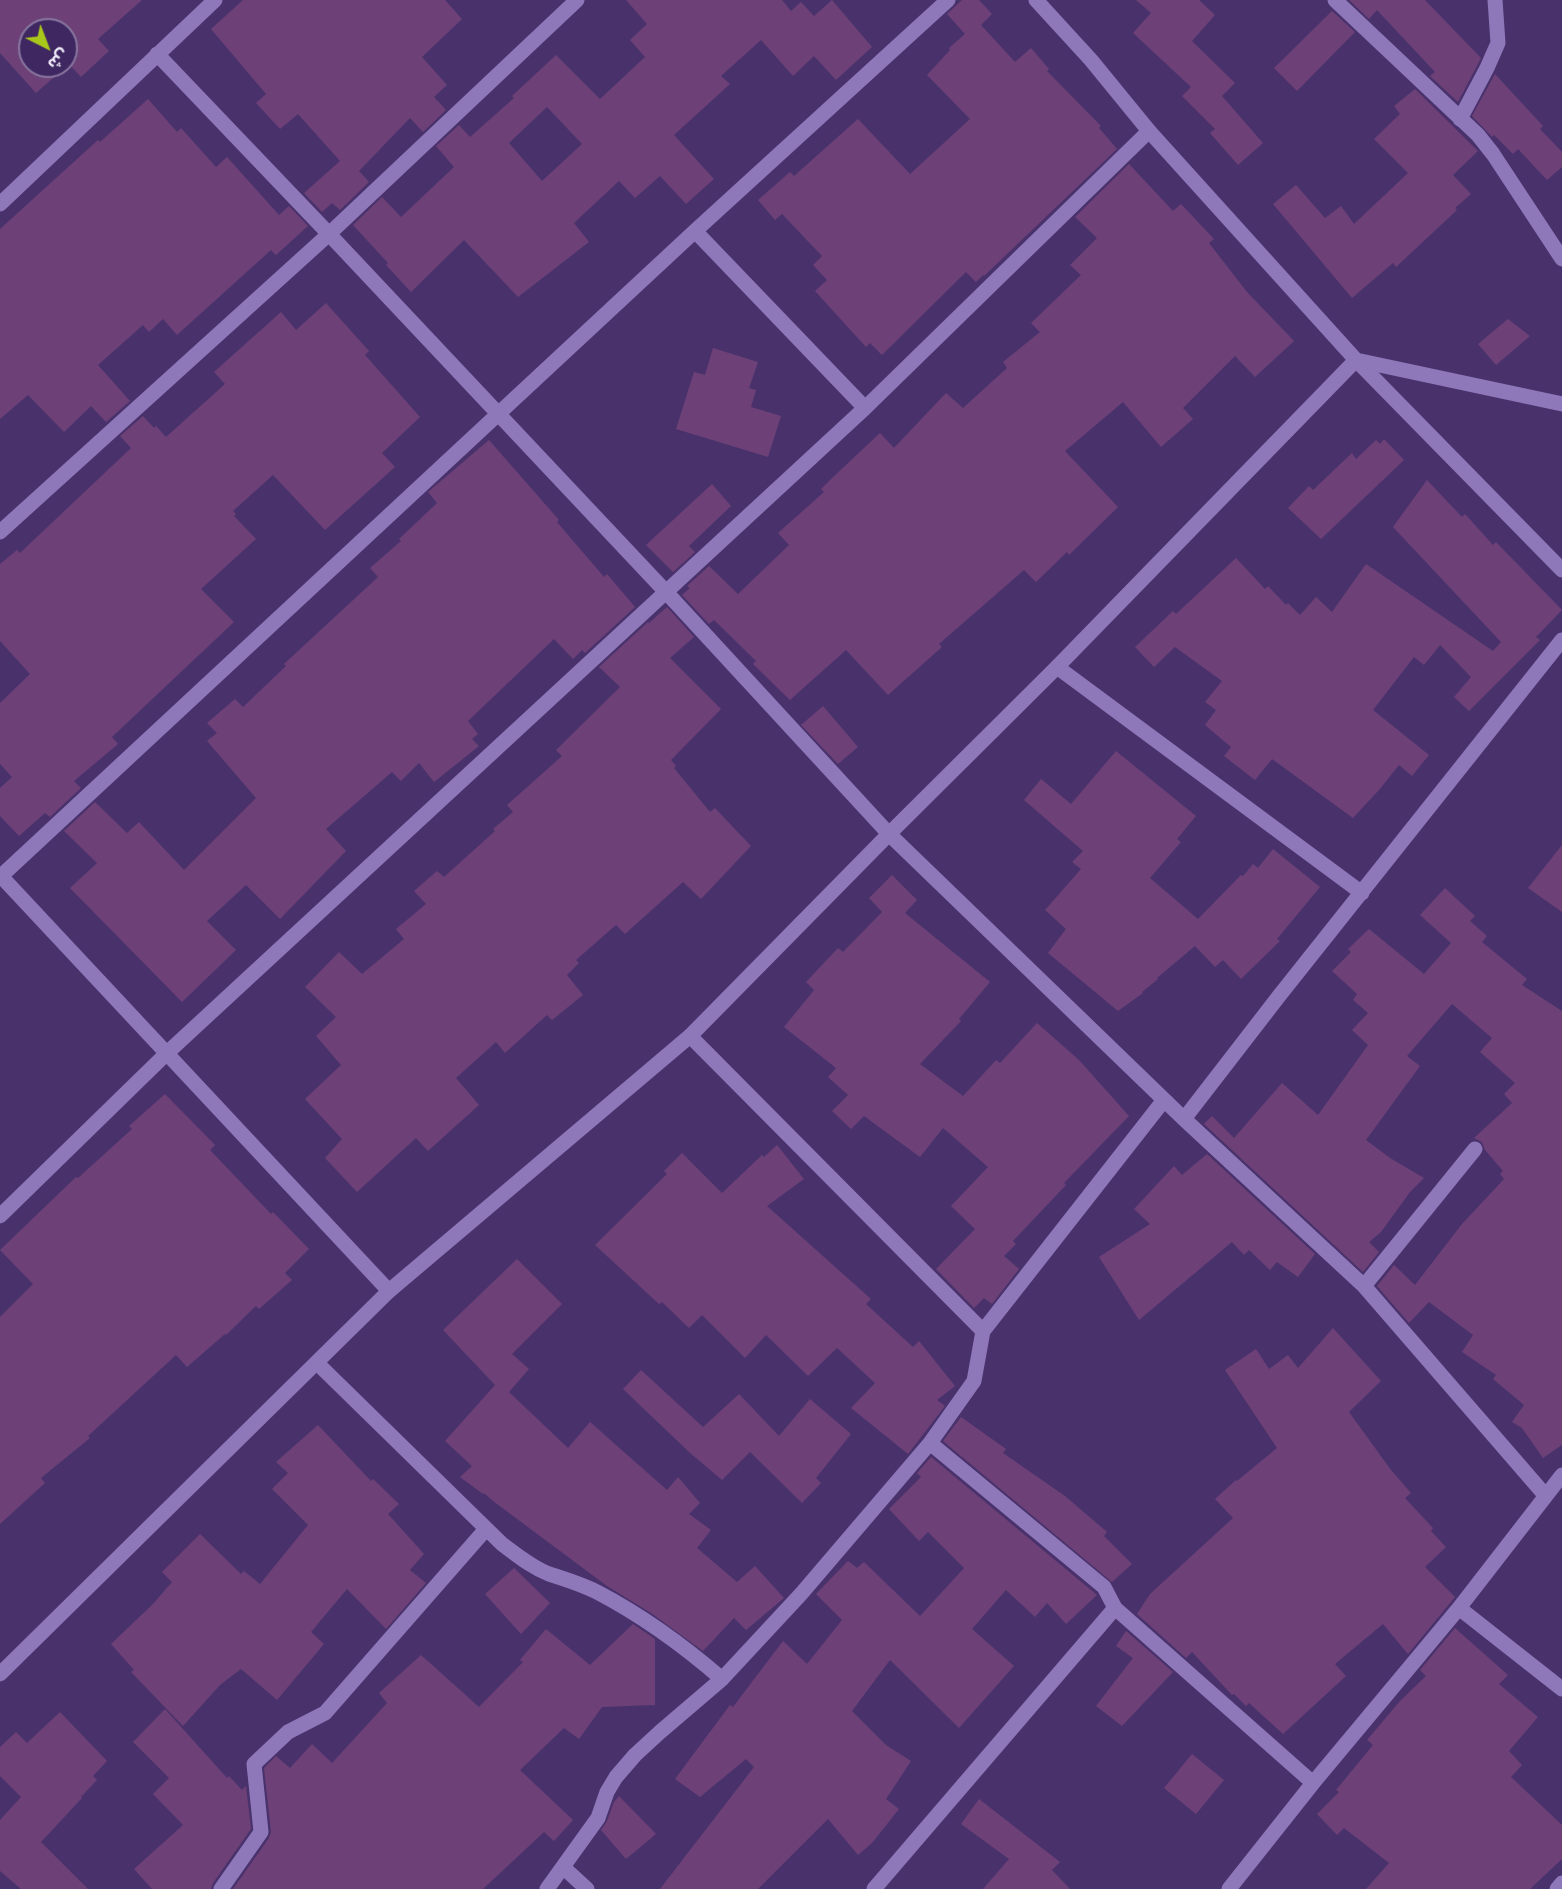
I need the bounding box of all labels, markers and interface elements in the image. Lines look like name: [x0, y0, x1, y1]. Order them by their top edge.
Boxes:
north arrow: [18, 18, 78, 78]
text: ش: [44, 45, 74, 75]

